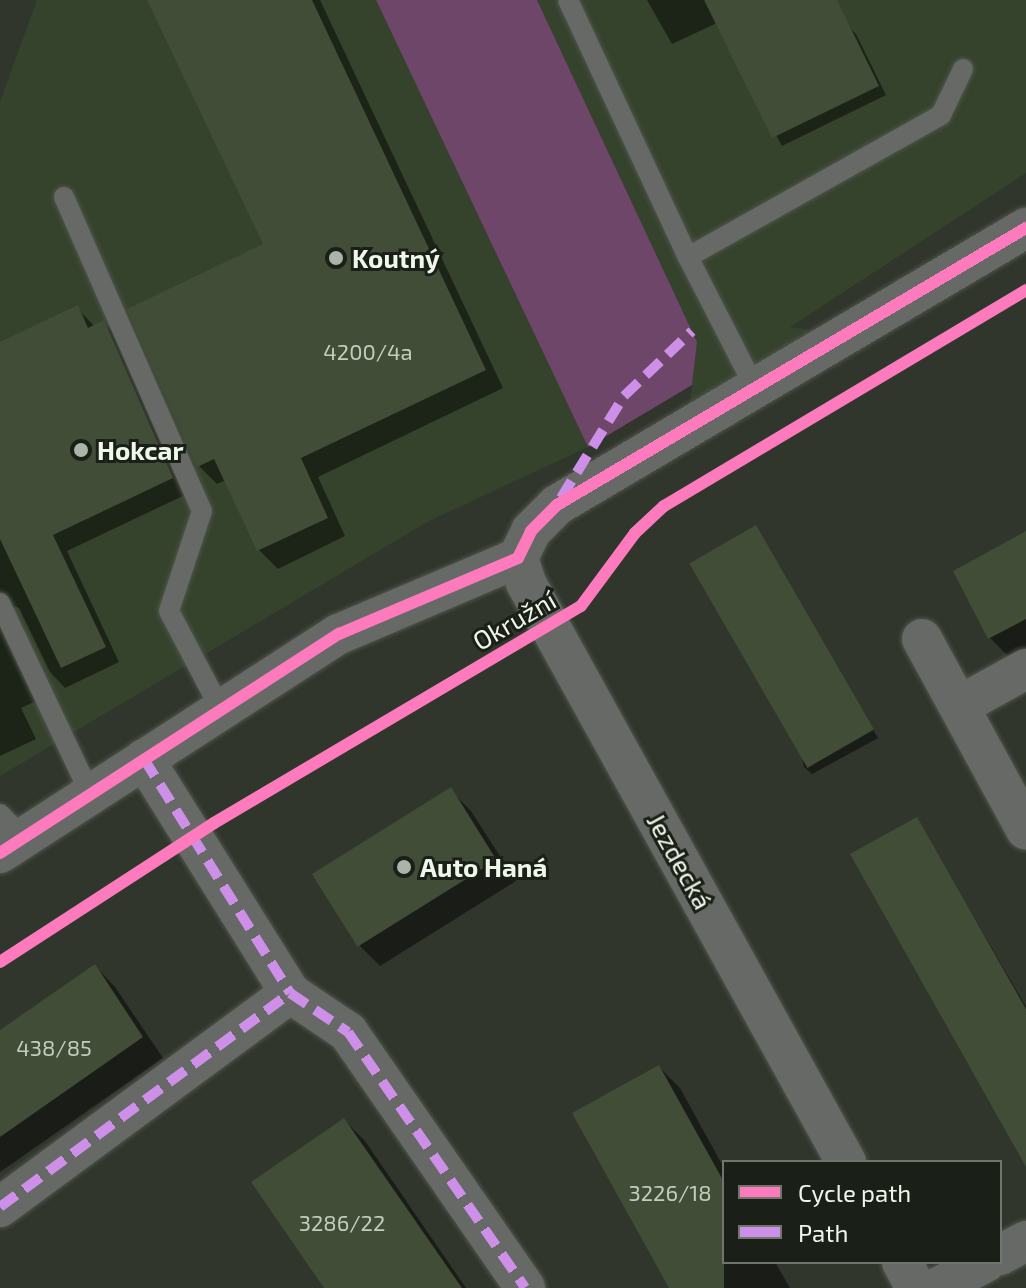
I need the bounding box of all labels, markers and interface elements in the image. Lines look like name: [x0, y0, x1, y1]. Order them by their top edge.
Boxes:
place label: Koutný: [352, 242, 440, 274]
marker: Koutný: [327, 249, 345, 267]
house number: 4200/4a: [323, 339, 413, 365]
place label: Hokcar: [97, 434, 184, 466]
marker: Hokcar: [72, 441, 90, 459]
street label: Okružní: [467, 584, 561, 656]
street label: Jezdecká: [641, 807, 719, 915]
place label: Auto Haná: [420, 851, 547, 883]
marker: Auto Haná: [395, 858, 413, 876]
house number: 438/85: [16, 1035, 92, 1061]
legend: [722, 1160, 1002, 1264]
text: Cycle path: [798, 1178, 911, 1207]
house number: 3226/18: [628, 1180, 712, 1206]
house number: 3286/22: [299, 1210, 385, 1236]
text: Path: [798, 1218, 848, 1247]

